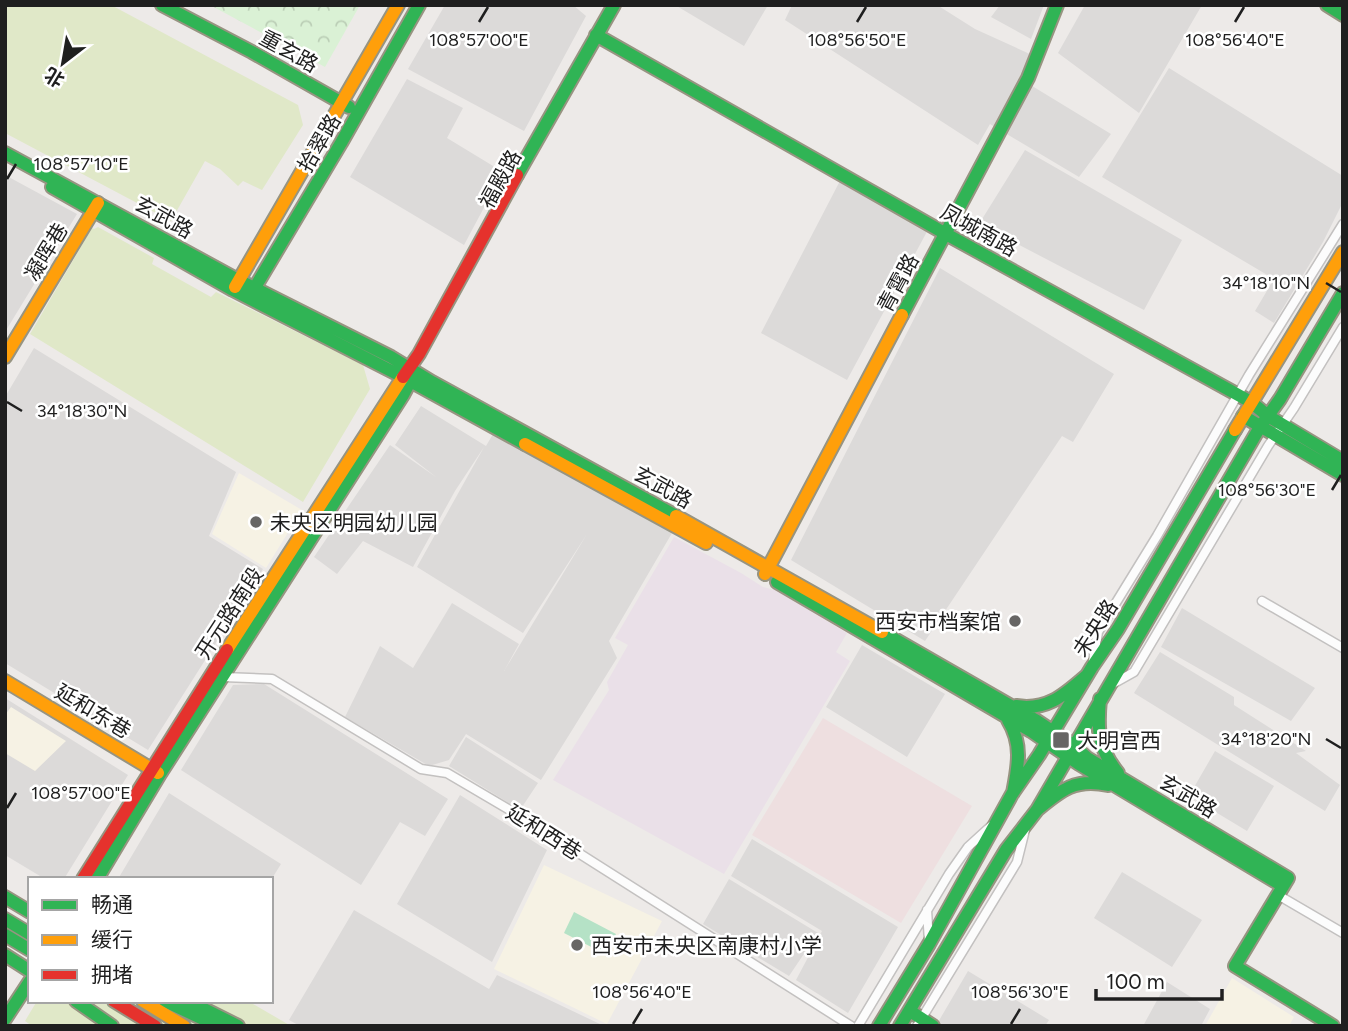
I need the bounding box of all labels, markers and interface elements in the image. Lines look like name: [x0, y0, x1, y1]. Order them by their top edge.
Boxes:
street label: 重玄路: [255, 25, 323, 77]
north arrow: [28, 28, 98, 98]
text: 108°57'00"E: [429, 29, 529, 51]
text: 108°56'50"E: [807, 29, 907, 51]
text: 108°56'40"E: [1185, 29, 1285, 51]
text: 北: [40, 62, 69, 92]
street label: 拾翠路: [292, 109, 346, 177]
street label: 福殿路: [474, 145, 526, 213]
text: 108°57'10"E: [33, 153, 129, 175]
street label: 玄武路: [130, 191, 198, 243]
street label: 凤城南路: [936, 199, 1022, 261]
street label: 凝晖巷: [19, 219, 73, 285]
street label: 青霄路: [872, 249, 924, 317]
text: 34°18'10"N: [1222, 272, 1310, 294]
text: 34°18'30"N: [37, 400, 127, 422]
street label: 玄武路: [629, 461, 697, 513]
text: 108°56'30"E: [1218, 479, 1316, 501]
place label: 未央区明园幼儿园: [270, 510, 438, 535]
marker: 未央区明园幼儿园: [248, 514, 264, 530]
street label: 开元路南段: [190, 562, 268, 664]
street label: 未央路: [1067, 595, 1123, 661]
place label: 西安市档案馆: [875, 609, 1001, 634]
marker: 西安市档案馆: [1007, 613, 1023, 629]
street label: 延和东巷: [51, 679, 135, 743]
place label: 大明宫西: [1077, 728, 1161, 753]
text: 34°18'20"N: [1221, 728, 1312, 750]
marker: 大明宫西: [1051, 730, 1071, 750]
street label: 玄武路: [1155, 769, 1221, 823]
text: 108°57'00"E: [31, 782, 131, 804]
street label: 延和西巷: [502, 799, 586, 865]
legend: [28, 877, 273, 1003]
text: 畅通: [91, 892, 133, 917]
text: 缓行: [91, 927, 133, 952]
place label: 西安市未央区南康村小学: [591, 933, 822, 958]
marker: 西安市未央区南康村小学: [569, 937, 585, 953]
scale bar: [1096, 958, 1222, 1002]
text: 拥堵: [91, 962, 133, 987]
text: 100 m: [1106, 969, 1165, 994]
text: 108°56'40"E: [592, 981, 692, 1003]
text: 108°56'30"E: [971, 981, 1069, 1003]

